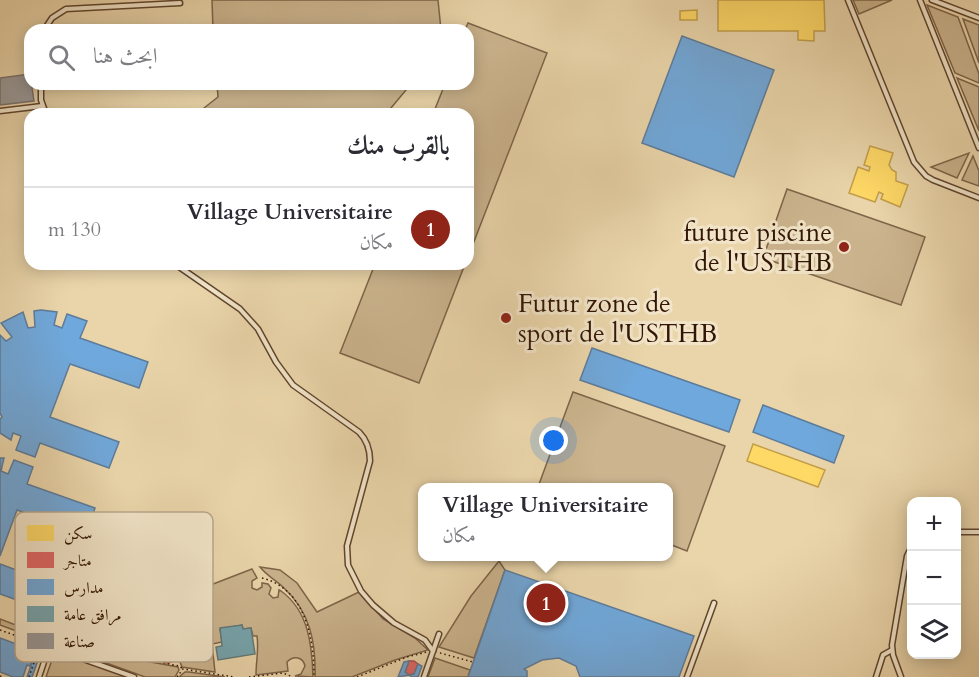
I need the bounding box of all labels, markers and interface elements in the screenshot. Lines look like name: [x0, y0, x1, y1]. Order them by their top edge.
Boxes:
search box: [24, 24, 474, 90]
icon: search: [45, 41, 78, 74]
text: ابحث هنا: [93, 41, 158, 71]
text: بالقرب منك: [347, 128, 450, 163]
text: Village Universitaire: [187, 197, 393, 227]
place label: future piscine de l'USTHB: [683, 215, 832, 280]
text: 130 m: [48, 216, 101, 243]
text: 1: [425, 216, 436, 243]
text: مكان: [359, 229, 393, 256]
marker: future piscine de l'USTHB: [837, 240, 851, 254]
place label: Futur zone de sport de l'USTHB: [518, 286, 717, 351]
marker: Futur zone de sport de l'USTHB: [499, 311, 513, 325]
your location: [539, 426, 568, 455]
popup: [418, 483, 673, 561]
text: Village Universitaire: [442, 490, 649, 520]
map controls: [907, 497, 961, 659]
button: +: [907, 497, 961, 551]
legend: [15, 512, 213, 662]
text: مكان: [442, 522, 476, 549]
text: سكن: [64, 523, 92, 545]
text: متاجر: [62, 550, 92, 572]
button: −: [907, 551, 961, 605]
text: مدارس: [64, 577, 104, 599]
pin: 1: [526, 580, 566, 626]
text: مرافق عامة: [64, 604, 122, 626]
button: layers: [907, 605, 961, 659]
text: صناعة: [64, 631, 95, 653]

